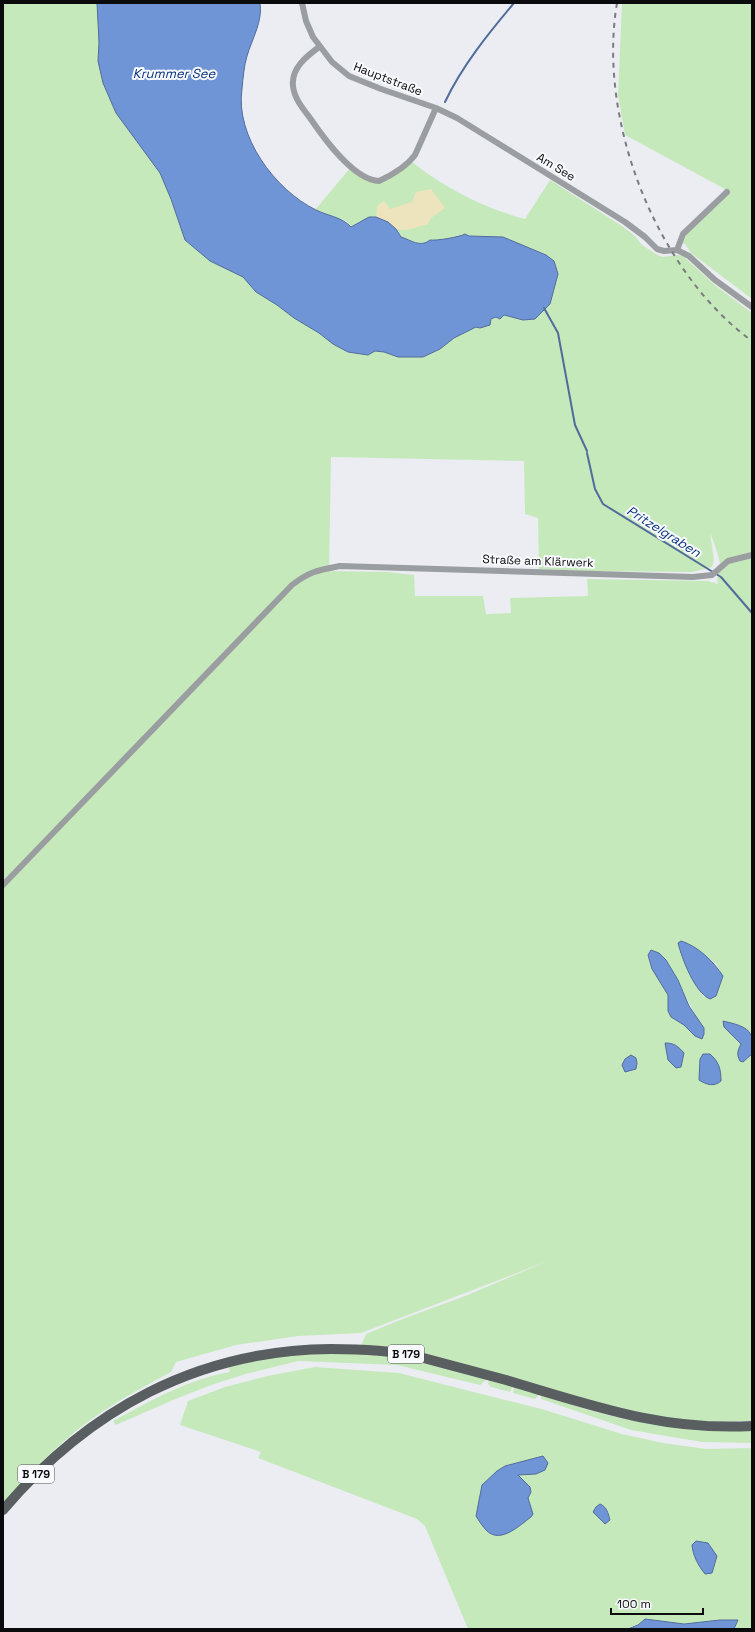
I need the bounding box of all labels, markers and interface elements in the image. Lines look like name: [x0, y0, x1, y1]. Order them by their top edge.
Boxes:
street label: Hauptstraße: [351, 59, 425, 99]
water label: Krummer See: [133, 65, 217, 82]
street label: Am See: [534, 149, 578, 185]
water label: Pritzelgraben: [624, 502, 705, 561]
street label: Straße am Klärwerk: [482, 551, 594, 571]
road number: B 179: [388, 1345, 424, 1363]
road number: B 179: [18, 1465, 54, 1483]
scale bar: [611, 1590, 703, 1616]
text: 100 m: [617, 1596, 651, 1612]

